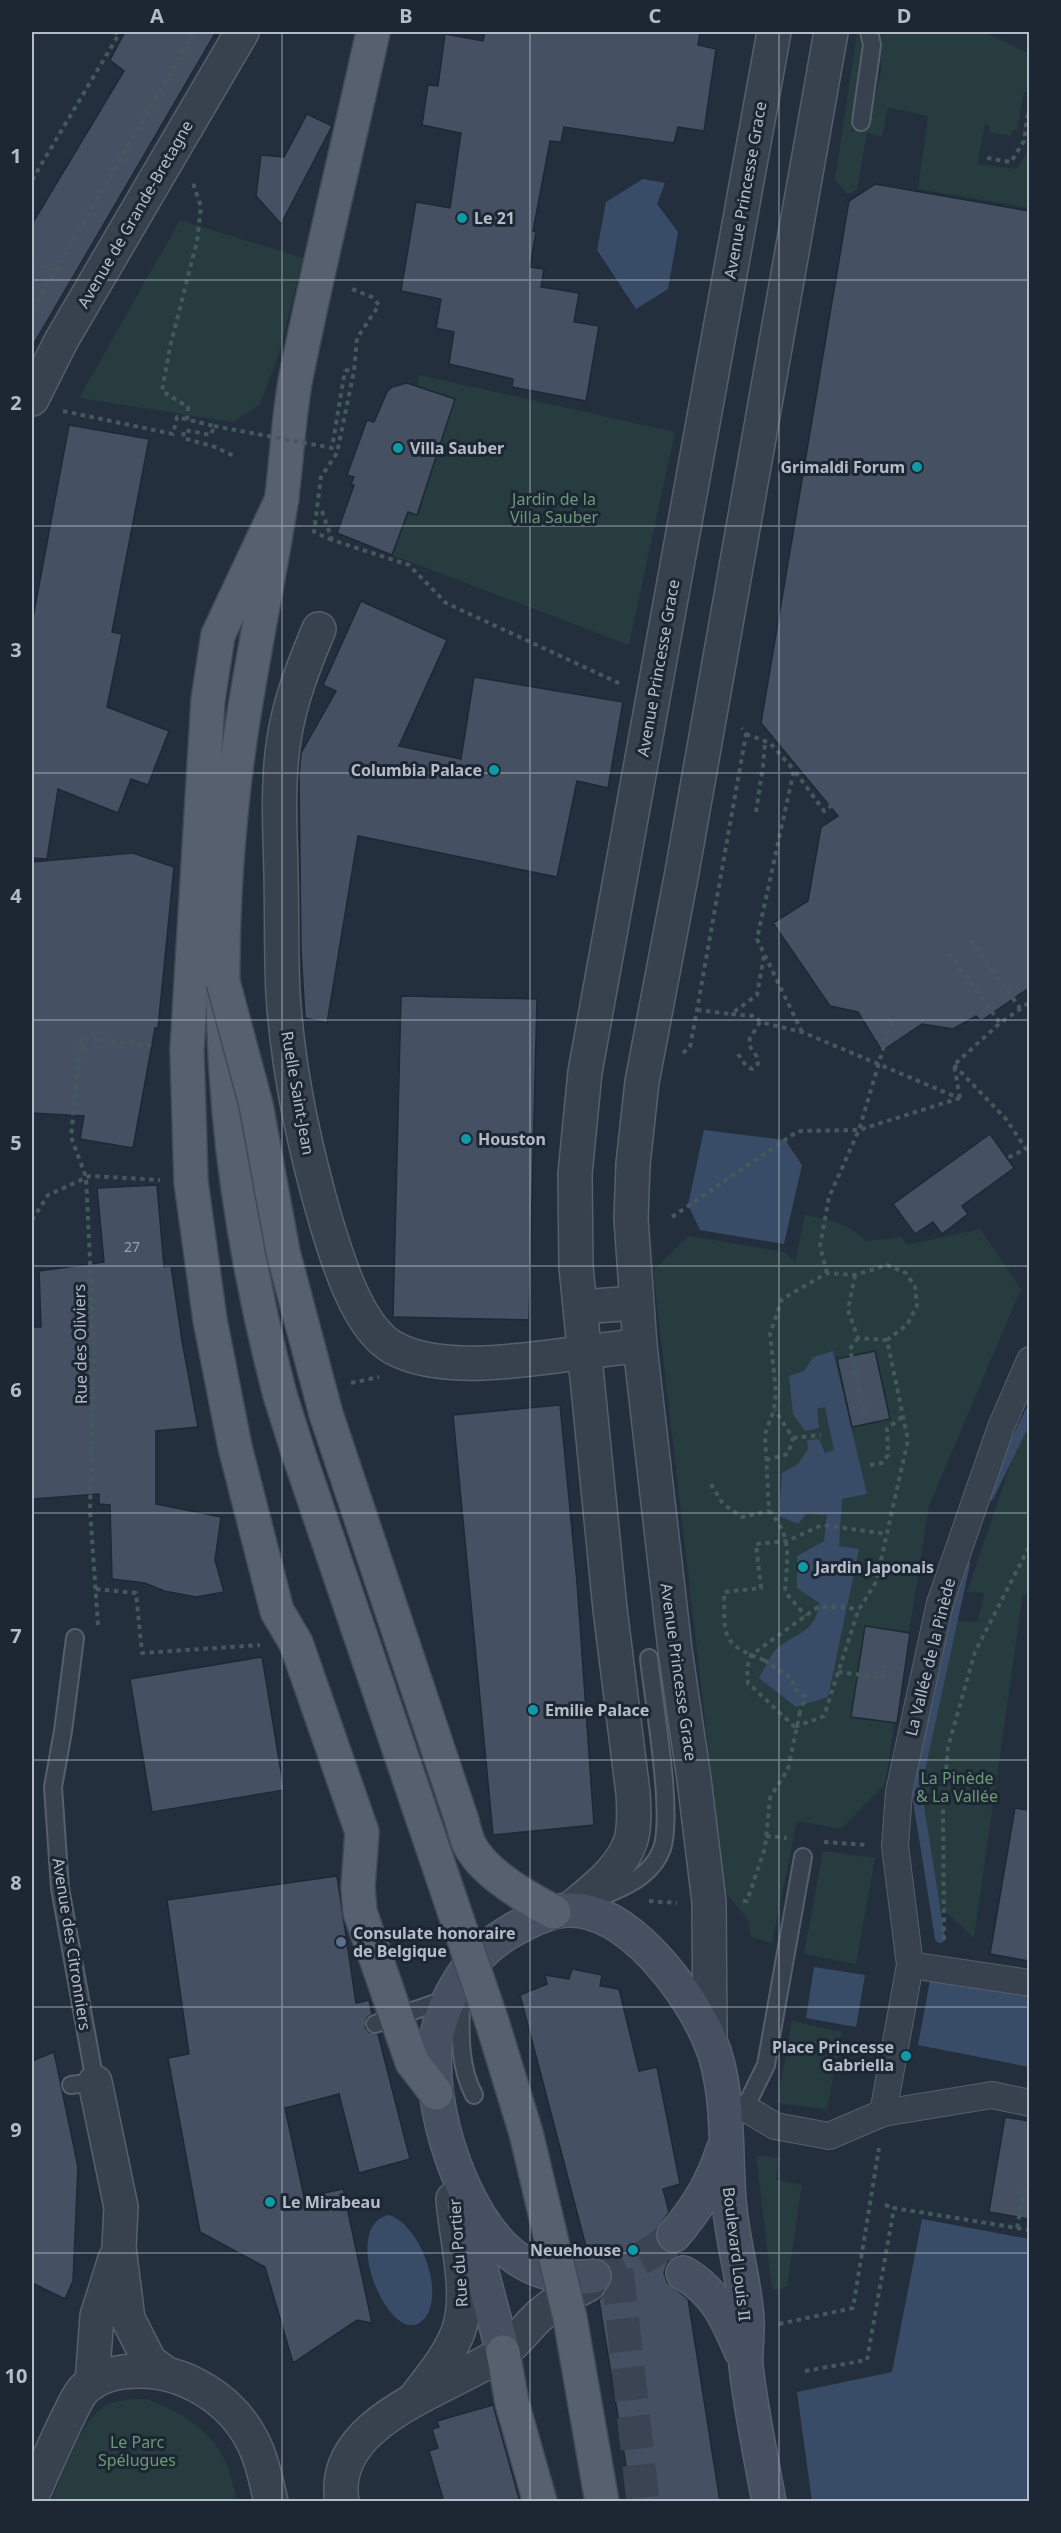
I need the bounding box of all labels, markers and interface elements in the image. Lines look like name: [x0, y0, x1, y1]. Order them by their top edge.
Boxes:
text: A: [150, 2, 164, 29]
text: B: [399, 2, 413, 29]
text: C: [649, 2, 662, 29]
text: D: [897, 2, 911, 29]
street label: Avenue Princesse Grace: [719, 100, 771, 280]
street label: Avenue de Grande-Bretagne: [72, 116, 198, 312]
text: 1: [10, 142, 22, 169]
place label: Le 21: [474, 207, 515, 229]
marker: Le 21: [455, 211, 469, 225]
text: 2: [10, 389, 22, 416]
place label: Villa Sauber: [410, 437, 504, 459]
marker: Villa Sauber: [391, 441, 405, 455]
place label: Grimaldi Forum: [781, 456, 905, 478]
marker: Grimaldi Forum: [910, 460, 924, 474]
park label: Jardin de la Villa Sauber: [510, 488, 599, 528]
street label: Avenue Princesse Grace: [632, 578, 684, 758]
text: 3: [10, 636, 22, 663]
place label: Columbia Palace: [351, 759, 482, 781]
marker: Columbia Palace: [487, 763, 501, 777]
text: 4: [10, 882, 22, 909]
street label: Ruelle Saint-Jean: [276, 1029, 320, 1157]
place label: Houston: [478, 1128, 546, 1150]
text: 5: [10, 1129, 22, 1156]
marker: Houston: [459, 1132, 473, 1146]
house number: 27: [124, 1237, 140, 1256]
street label: Rue des Oliviers: [68, 1284, 92, 1404]
text: 6: [10, 1376, 22, 1403]
place label: Jardin Japonais: [813, 1556, 934, 1578]
marker: Jardin Japonais: [796, 1560, 810, 1574]
street label: La Vallée de la Pinède: [900, 1576, 960, 1738]
street label: Avenue Princesse Grace: [656, 1582, 702, 1762]
text: 7: [10, 1622, 22, 1649]
place label: Emilie Palace: [545, 1699, 649, 1721]
marker: Emilie Palace: [526, 1703, 540, 1717]
park label: La Pinède & La Vallée: [916, 1767, 998, 1807]
street label: Avenue des Citronniers: [48, 1856, 96, 2032]
text: 8: [10, 1869, 22, 1896]
place label: Consulate honoraire de Belgique: [353, 1922, 516, 1962]
marker: Consulate honoraire de Belgique: [334, 1935, 348, 1949]
place label: Place Princesse Gabriella: [772, 2036, 894, 2076]
marker: Place Princesse Gabriella: [899, 2049, 913, 2063]
text: 9: [10, 2116, 22, 2143]
street label: Boulevard Louis II: [718, 2186, 756, 2322]
place label: Le Mirabeau: [282, 2191, 381, 2213]
marker: Le Mirabeau: [263, 2195, 277, 2209]
street label: Rue du Portier: [443, 2198, 473, 2308]
place label: Neuehouse: [530, 2239, 621, 2261]
marker: Neuehouse: [626, 2243, 640, 2257]
text: 10: [5, 2362, 27, 2389]
park label: Le Parc Spélugues: [98, 2431, 176, 2471]

